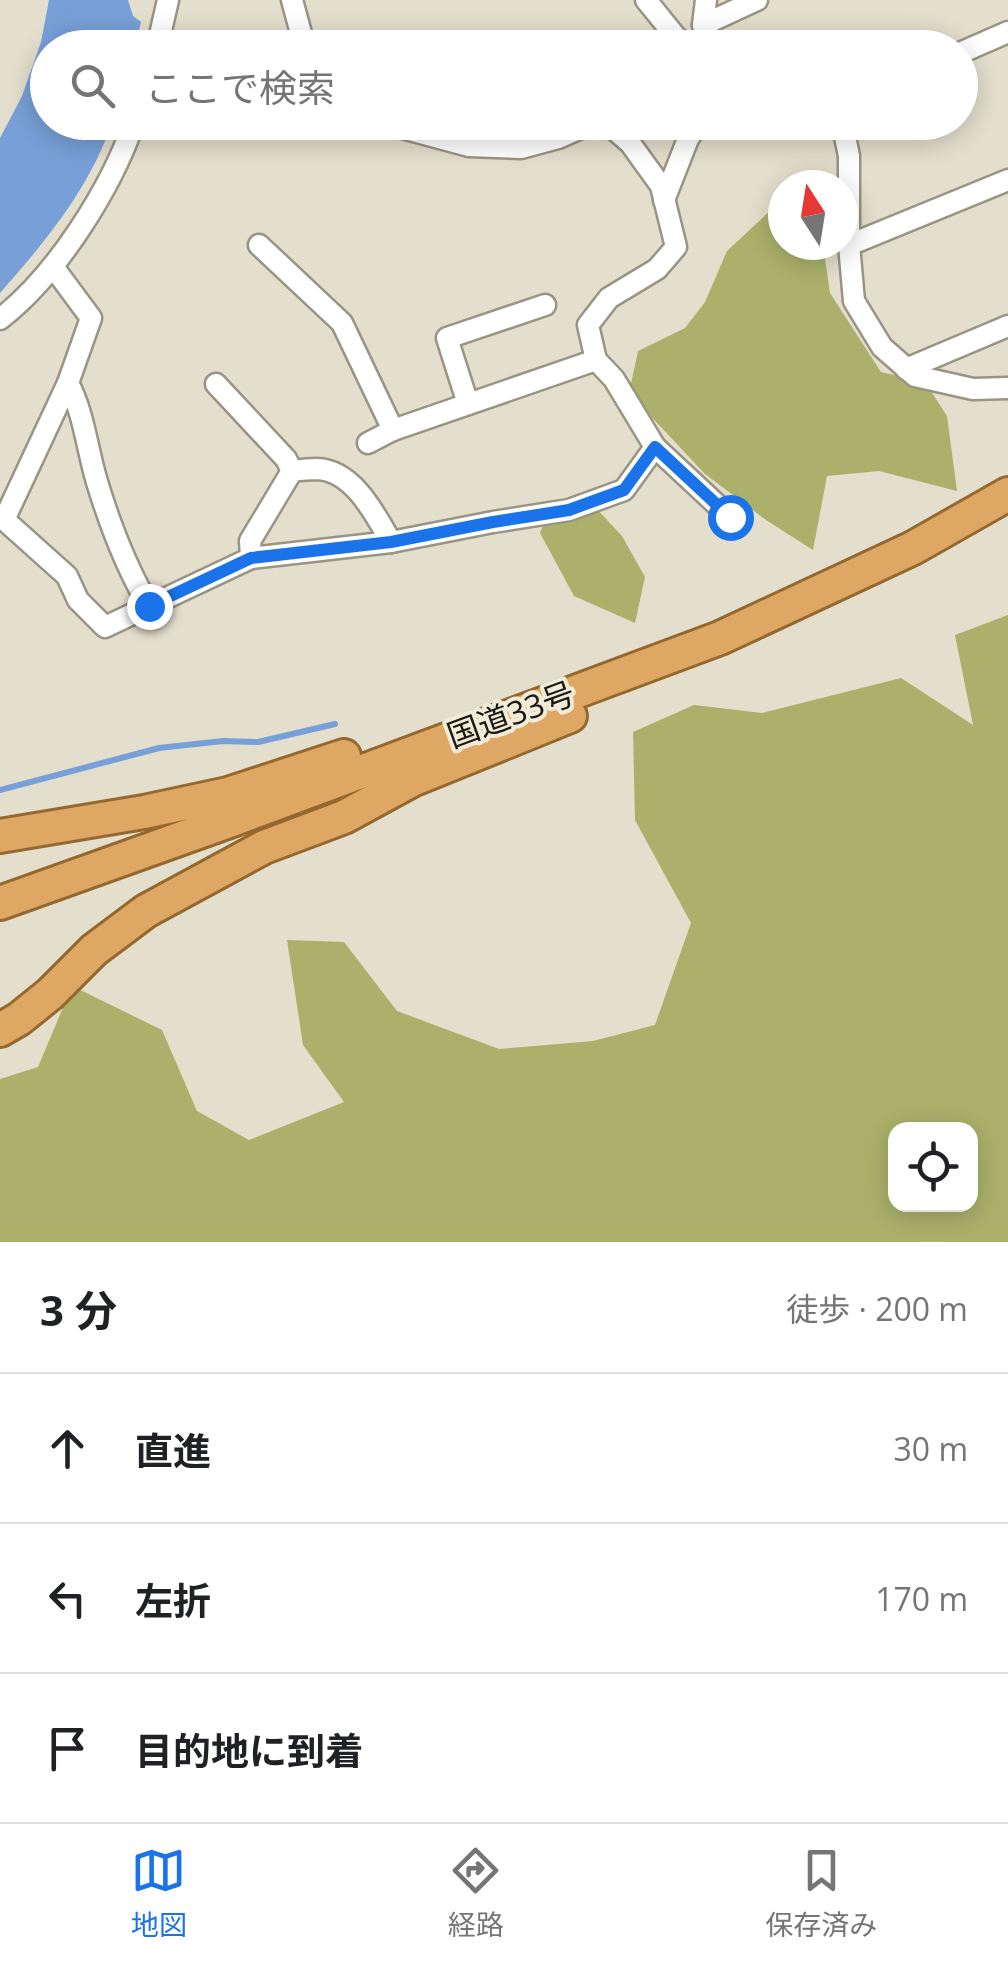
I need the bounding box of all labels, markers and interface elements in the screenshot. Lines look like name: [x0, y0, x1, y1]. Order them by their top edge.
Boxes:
search box: [30, 30, 978, 140]
icon: search: [65, 58, 120, 113]
text: ここで検索: [145, 61, 335, 113]
north arrow: [768, 170, 858, 260]
route start: [708, 495, 754, 541]
route end: [127, 584, 173, 630]
street label: 国道33号: [441, 671, 580, 756]
map controls: [888, 1122, 978, 1212]
button: locate: [888, 1122, 978, 1212]
text: 3 分: [40, 1281, 117, 1338]
text: 徒歩 · 200 m: [786, 1287, 968, 1330]
icon: ahead: [40, 1421, 95, 1476]
text: 直進: [135, 1424, 211, 1476]
text: 30 m: [893, 1427, 968, 1470]
icon: left: [40, 1571, 95, 1626]
text: 左折: [135, 1574, 211, 1626]
text: 170 m: [875, 1577, 968, 1620]
icon: arrive: [40, 1721, 95, 1776]
text: 目的地に到着: [135, 1724, 363, 1776]
tab: 地図: [131, 1843, 187, 1943]
tab: 経路: [448, 1843, 504, 1943]
tab: 保存済み: [765, 1843, 877, 1943]

